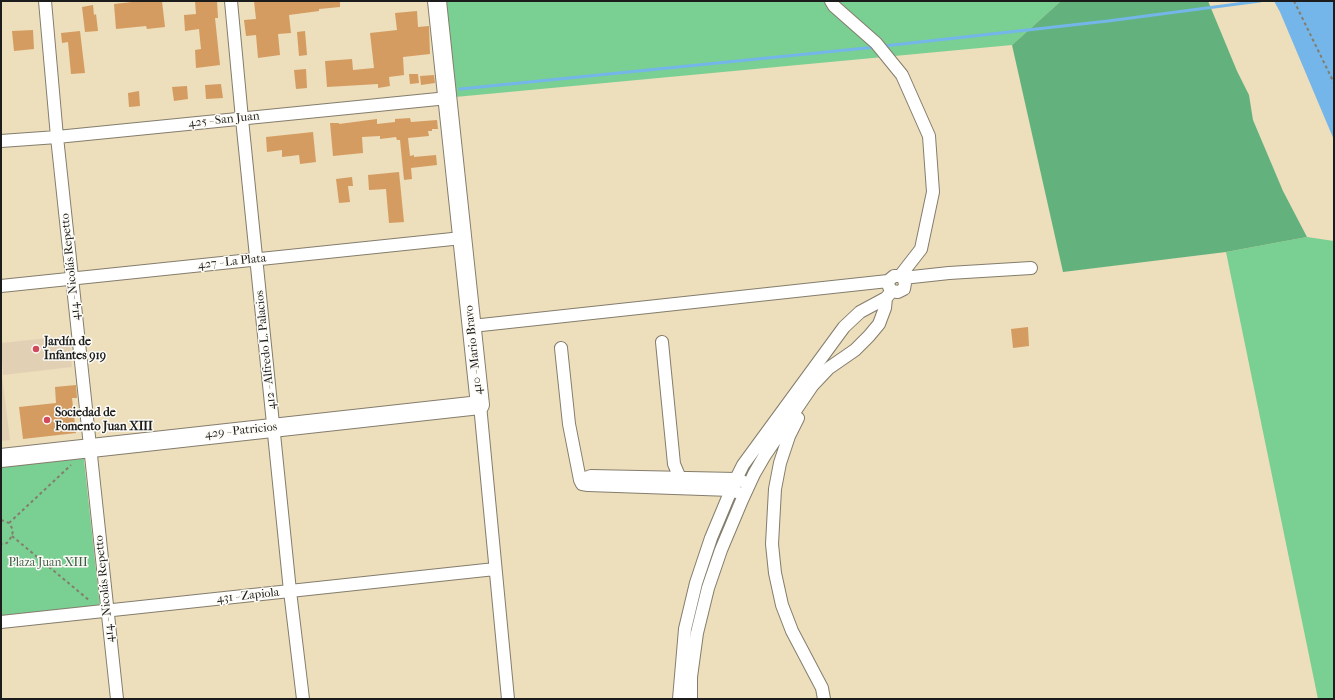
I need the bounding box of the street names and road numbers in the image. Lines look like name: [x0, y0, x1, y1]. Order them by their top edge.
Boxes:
street label: 425 - San Juan: [188, 109, 260, 131]
street label: 414 - Nicolás Repetto: [58, 213, 84, 321]
street label: 427 - La Plata: [197, 251, 267, 273]
street label: 412 - Alfredo L. Palacios: [253, 290, 279, 410]
street label: 410 - Mario Bravo: [462, 304, 486, 396]
street label: 429 - Patricios: [204, 420, 278, 442]
street label: 414 - Nicolás Repetto: [92, 535, 118, 643]
street label: 431 - Zapiola: [216, 586, 280, 606]

